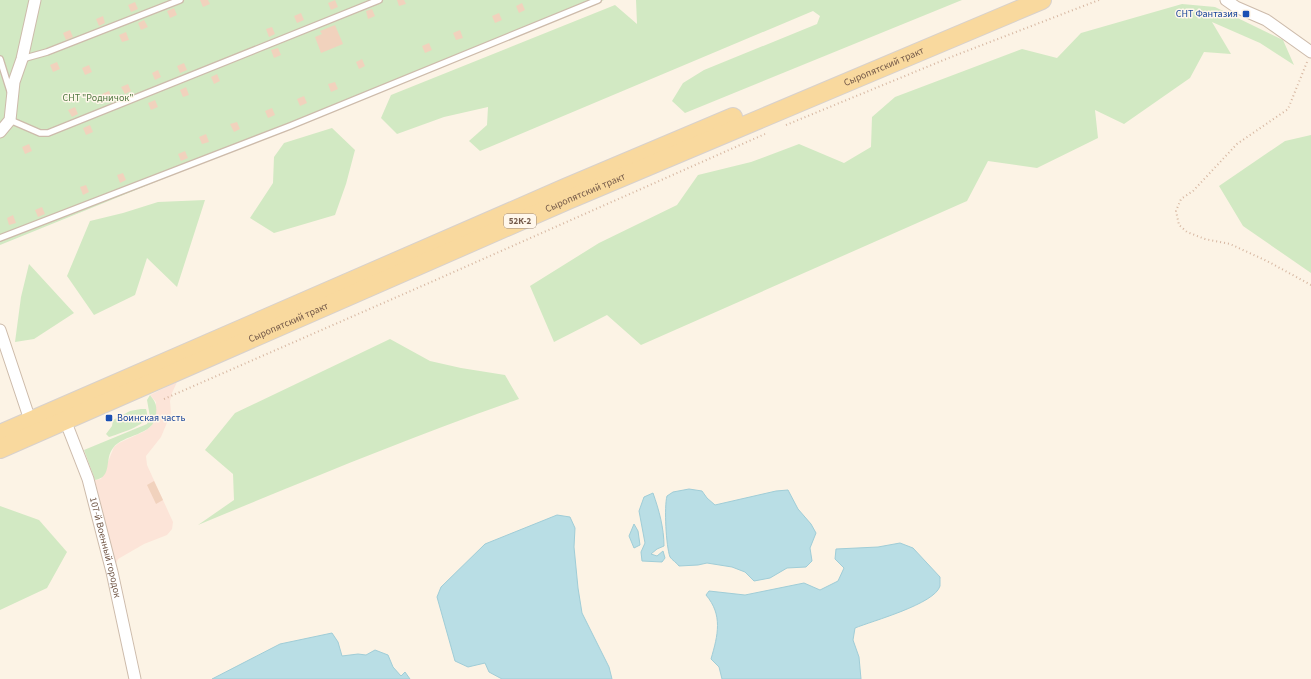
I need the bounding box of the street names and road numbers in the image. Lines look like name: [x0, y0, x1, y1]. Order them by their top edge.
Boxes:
street label: Сыропятский тракт: [842, 43, 927, 90]
street label: Сыропятский тракт: [543, 169, 628, 216]
road number: 52К-2: [504, 214, 536, 228]
street label: Сыропятский тракт: [246, 299, 331, 346]
street label: 107-й Военный городок: [86, 496, 124, 599]

